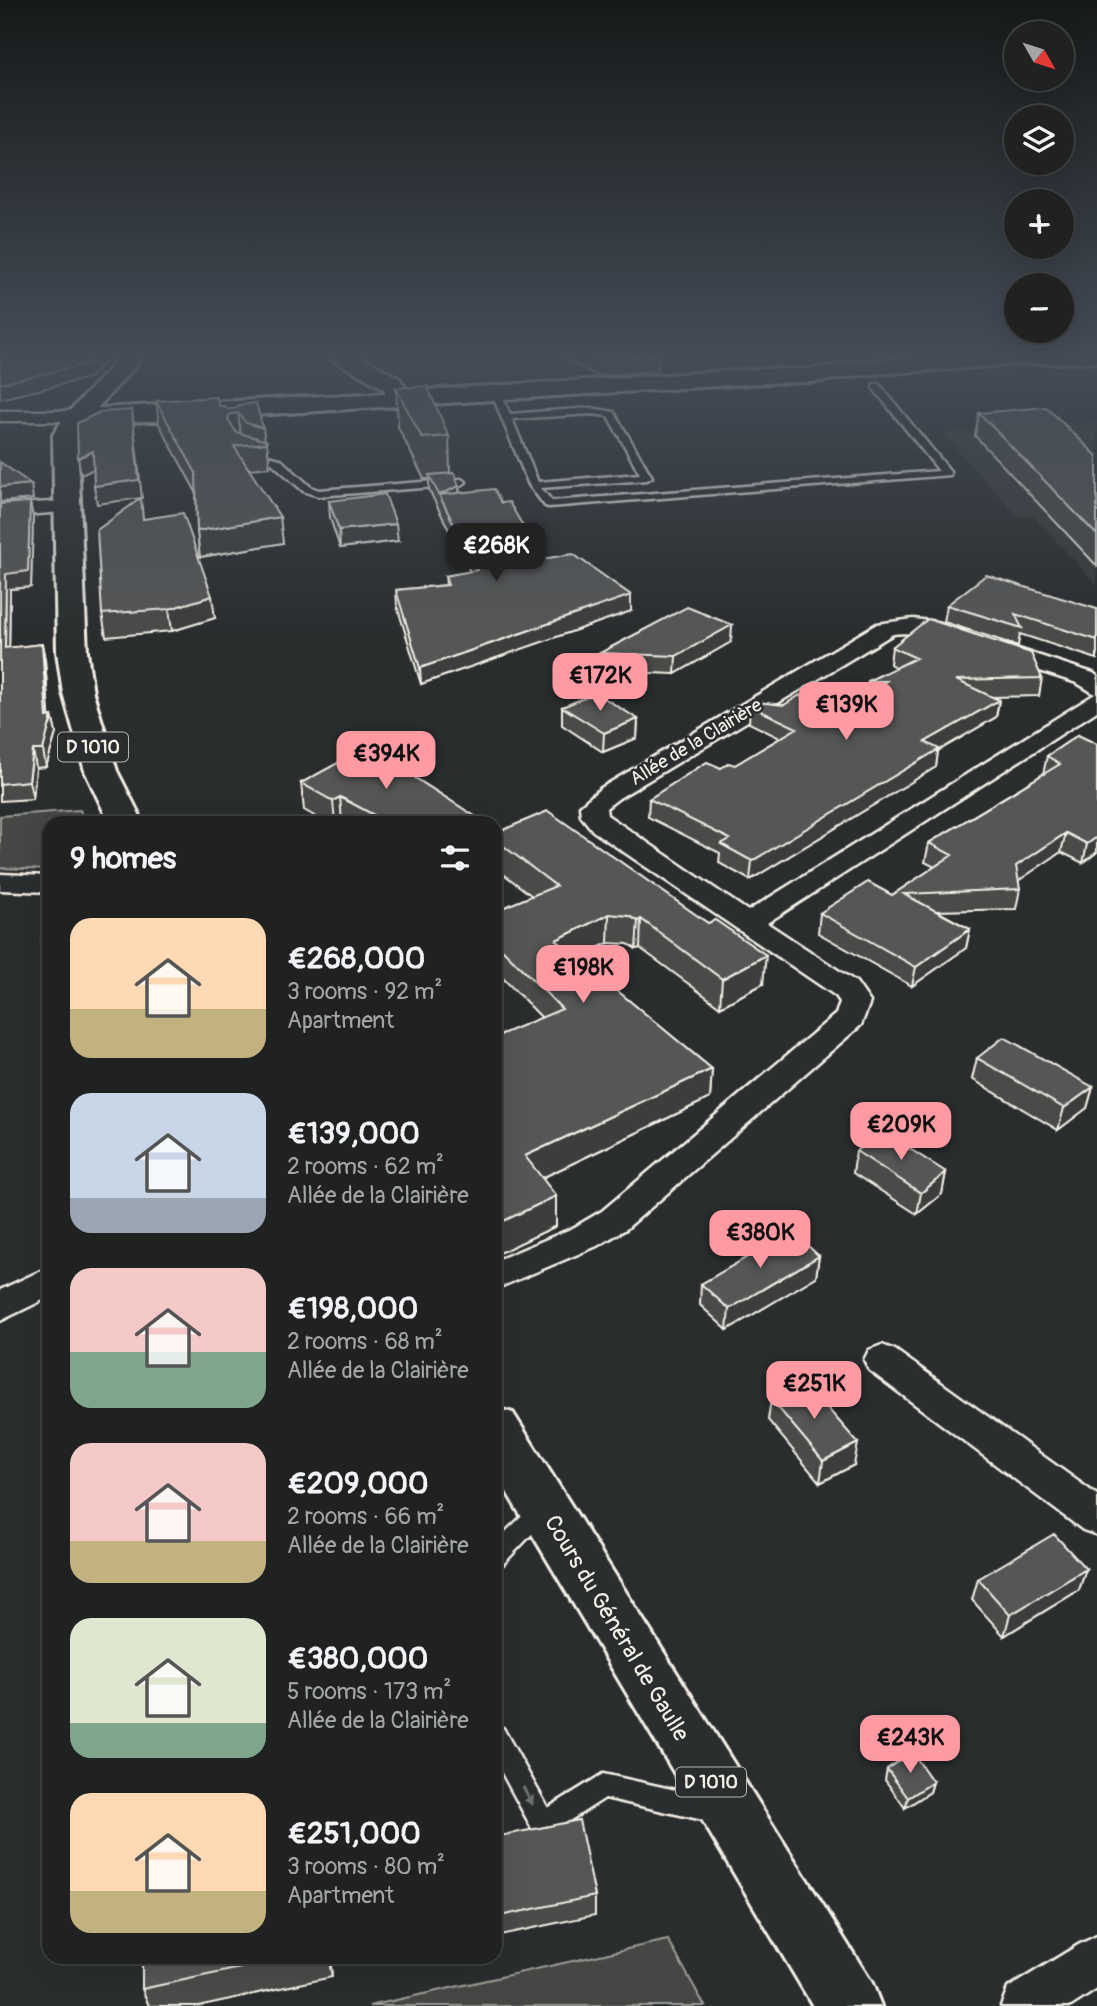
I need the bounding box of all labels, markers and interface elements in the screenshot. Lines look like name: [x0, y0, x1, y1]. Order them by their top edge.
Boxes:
north arrow: [1004, 21, 1074, 91]
map controls: [1004, 21, 1074, 343]
button: layers: [1004, 105, 1074, 175]
button: +: [1004, 189, 1074, 259]
button: −: [1004, 273, 1074, 343]
pin: €268K: [447, 524, 545, 583]
text: €268K: [463, 531, 529, 560]
pin: €172K: [551, 654, 649, 713]
text: €172K: [568, 661, 632, 690]
pin: €139K: [797, 682, 895, 742]
text: €139K: [815, 690, 877, 719]
street label: Allée de la Clairière: [626, 693, 767, 791]
road number: D 1010: [58, 732, 128, 762]
pin: €394K: [337, 732, 435, 791]
text: €394K: [352, 739, 420, 768]
icon: filters: [436, 839, 474, 877]
text: 9 homes: [70, 840, 176, 877]
text: €268,000: [287, 940, 425, 977]
icon: home: [126, 946, 210, 1030]
pin: €198K: [534, 946, 632, 1005]
text: €198K: [552, 953, 614, 982]
text: 3 rooms · 92 m²: [287, 977, 442, 1006]
text: Apartment: [287, 1006, 394, 1035]
pin: €209K: [852, 1102, 950, 1162]
text: €209K: [866, 1110, 936, 1139]
text: €139,000: [287, 1115, 420, 1152]
icon: home: [126, 1121, 210, 1205]
text: 2 rooms · 62 m²: [287, 1152, 444, 1181]
text: Allée de la Clairière: [287, 1181, 469, 1210]
pin: €380K: [711, 1210, 809, 1270]
text: €380K: [725, 1218, 795, 1247]
text: €198,000: [287, 1290, 418, 1327]
icon: home: [126, 1296, 210, 1380]
text: 2 rooms · 68 m²: [287, 1327, 443, 1356]
text: Allée de la Clairière: [287, 1356, 469, 1385]
pin: €251K: [765, 1362, 863, 1421]
text: €251K: [782, 1369, 846, 1398]
text: €209,000: [287, 1465, 429, 1502]
icon: home: [126, 1471, 210, 1555]
text: 2 rooms · 66 m²: [287, 1502, 444, 1531]
street label: Cours du Général de Gaulle: [538, 1510, 696, 1747]
text: Allée de la Clairière: [287, 1531, 469, 1560]
text: €380,000: [287, 1640, 428, 1677]
icon: home: [126, 1646, 210, 1730]
text: 5 rooms · 173 m²: [287, 1677, 451, 1706]
text: Allée de la Clairière: [287, 1706, 469, 1735]
pin: €243K: [861, 1716, 959, 1775]
text: €243K: [876, 1723, 944, 1752]
road number: D 1010: [676, 1768, 746, 1797]
one-way arrow: [522, 1786, 534, 1806]
text: €251,000: [287, 1815, 421, 1852]
icon: home: [126, 1821, 210, 1905]
text: 3 rooms · 80 m²: [287, 1852, 445, 1881]
text: Apartment: [287, 1881, 394, 1910]

